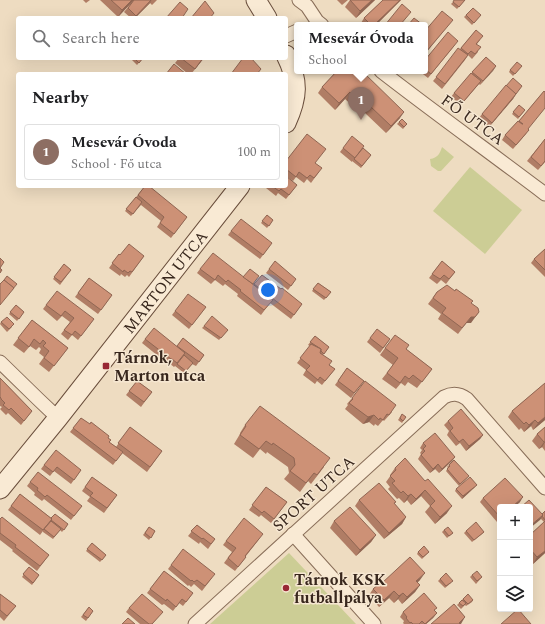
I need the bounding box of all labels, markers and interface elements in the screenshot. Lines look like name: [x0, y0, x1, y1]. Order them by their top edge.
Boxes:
search box: [16, 16, 288, 60]
popup: [294, 22, 428, 74]
icon: search: [30, 27, 52, 49]
text: Search here: [62, 27, 140, 50]
text: Mesevár Óvoda: [308, 27, 414, 50]
text: School: [308, 50, 347, 70]
text: Nearby: [32, 85, 88, 111]
pin: 1: [348, 87, 374, 120]
street label: FŐ UTCA: [436, 88, 509, 151]
text: Mesevár Óvoda: [71, 131, 177, 154]
text: 1: [42, 142, 50, 162]
text: 100 m: [237, 142, 271, 162]
text: School · Fő utca: [71, 154, 162, 174]
street label: MARTON UTCA: [118, 226, 214, 339]
your location: [258, 280, 278, 300]
place label: Tárnok, Marton utca: [114, 346, 206, 388]
marker: Tárnok, Marton utca: [101, 361, 111, 371]
street label: SPORT UTCA: [267, 450, 360, 537]
map controls: [497, 504, 533, 612]
button: +: [497, 504, 533, 540]
button: −: [497, 540, 533, 576]
place label: Tárnok KSK futballpálya: [294, 568, 386, 610]
button: layers: [497, 576, 533, 612]
marker: Tárnok KSK futballpálya: [281, 583, 291, 593]

